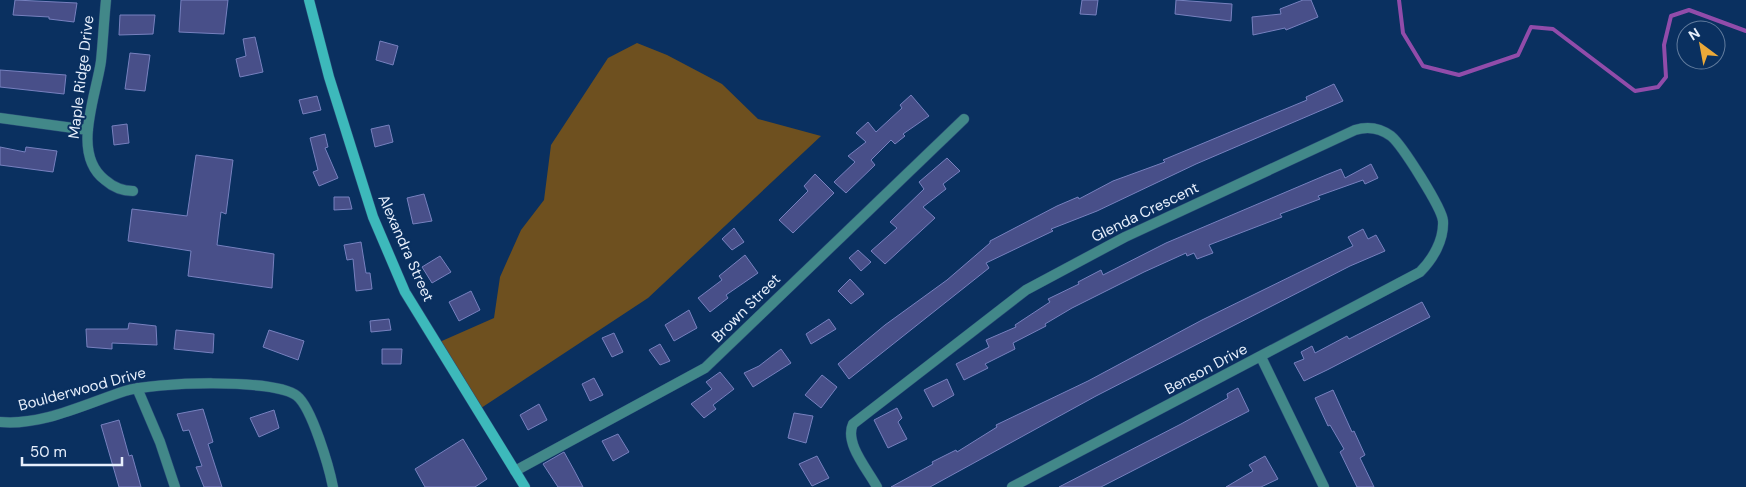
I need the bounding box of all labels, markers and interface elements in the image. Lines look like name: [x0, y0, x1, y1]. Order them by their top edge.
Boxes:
street label: Maple Ridge Drive: [64, 14, 98, 140]
north arrow: [1676, 20, 1726, 70]
text: N: [1685, 24, 1703, 44]
street label: Glenda Crescent: [1088, 177, 1202, 247]
street label: Alexandra Street: [373, 191, 439, 305]
street label: Brown Street: [707, 269, 785, 347]
street label: Benson Drive: [1161, 339, 1251, 399]
street label: Boulderwood Drive: [16, 362, 148, 416]
scale bar: [22, 434, 122, 466]
text: 50 m: [30, 442, 67, 462]

